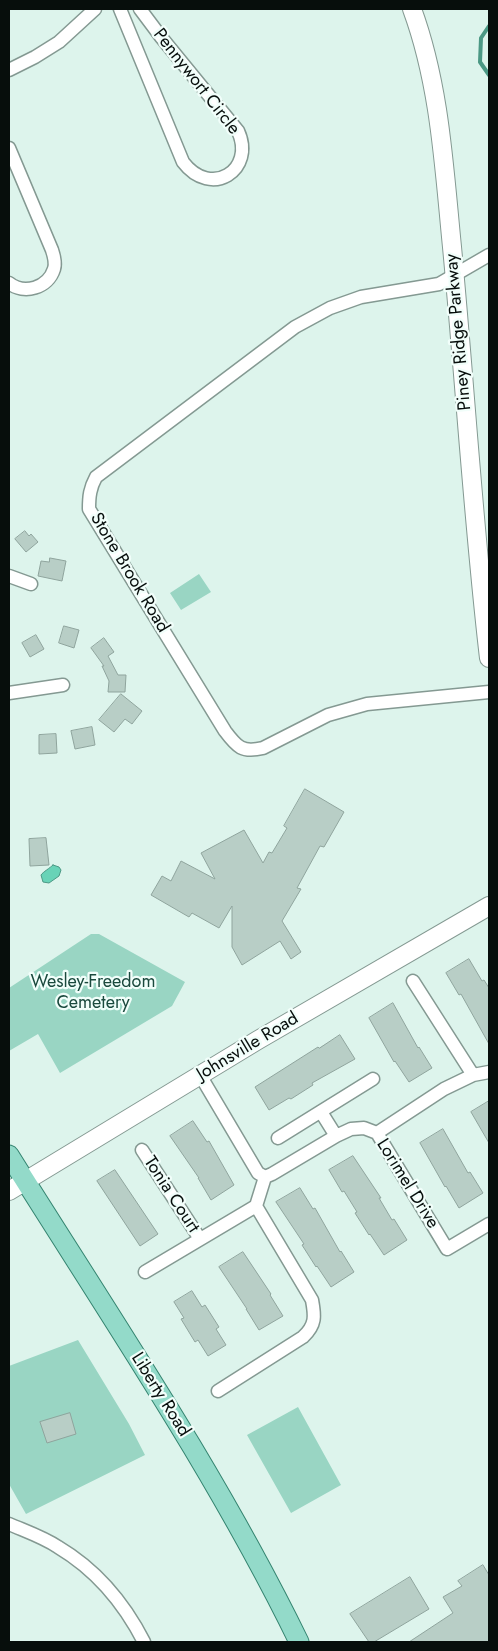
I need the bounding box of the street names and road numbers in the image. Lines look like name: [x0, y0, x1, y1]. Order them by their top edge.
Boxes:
street label: Pennywort Circle: [148, 25, 244, 139]
street label: Piney Ridge Parkway: [441, 253, 477, 411]
street label: Stone Brook Road: [85, 509, 173, 637]
street label: Johnsville Road: [193, 1008, 303, 1086]
street label: Lorimel Drive: [371, 1135, 443, 1233]
street label: Tonia Court: [138, 1153, 204, 1237]
street label: Liberty Road: [126, 1349, 194, 1441]

